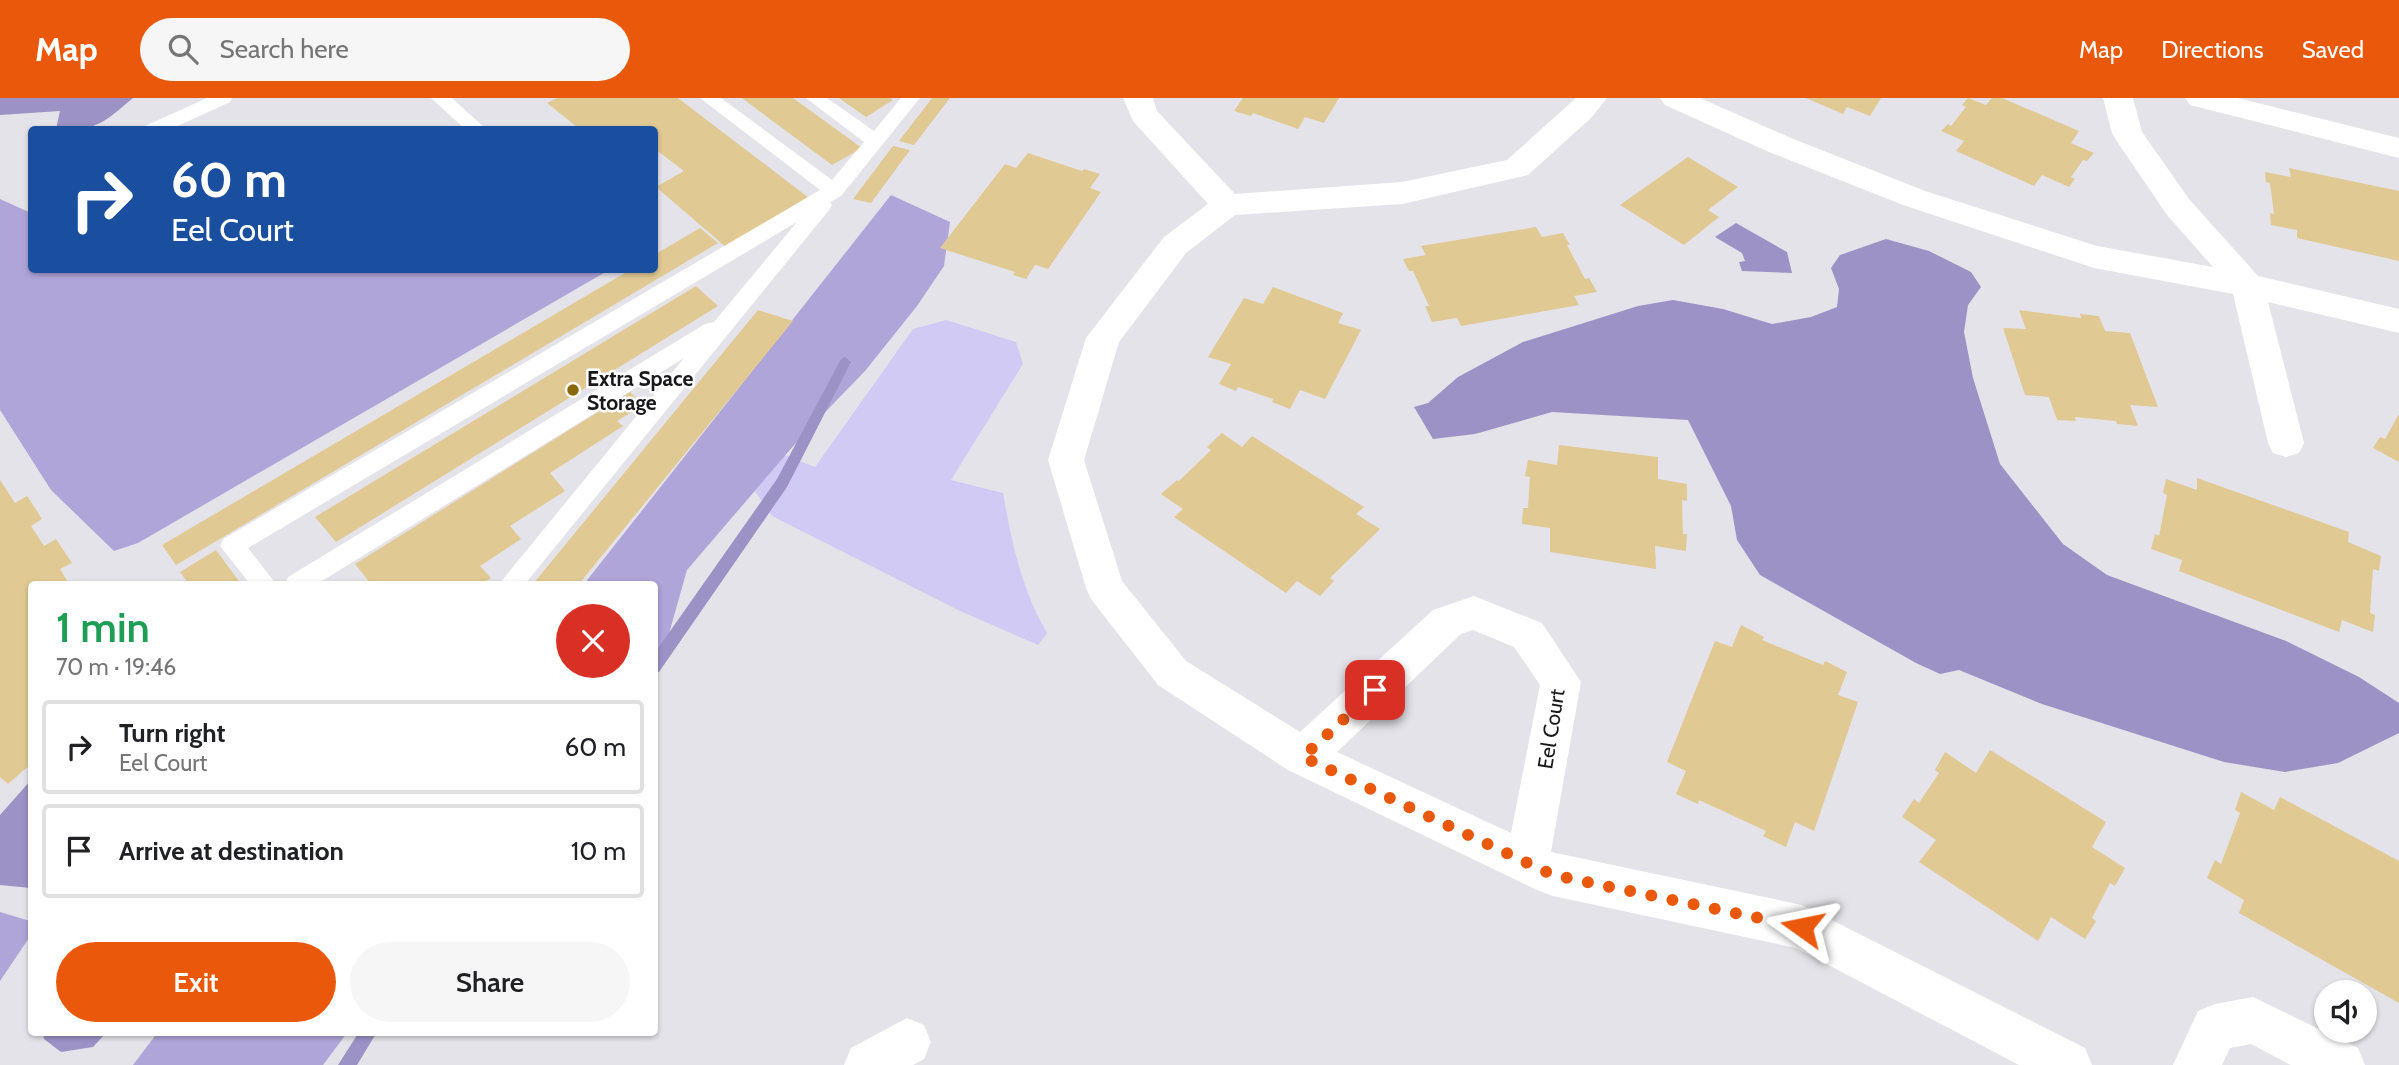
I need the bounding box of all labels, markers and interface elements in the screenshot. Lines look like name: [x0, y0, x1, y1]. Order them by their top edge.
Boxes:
search box: [140, 18, 630, 81]
text: Map: [35, 29, 98, 69]
icon: search: [164, 30, 202, 68]
text: Search here: [220, 33, 349, 65]
text: Map: [2079, 35, 2123, 64]
text: Directions: [2161, 35, 2264, 64]
text: Saved: [2302, 35, 2364, 64]
text: 60 m: [171, 150, 287, 209]
icon: right: [56, 154, 147, 245]
text: Eel Court: [171, 210, 294, 249]
place label: Extra Space Storage: [587, 366, 693, 415]
marker: Extra Space Storage: [565, 382, 581, 398]
text: 1 min: [56, 601, 150, 653]
button: close: [556, 604, 630, 678]
text: 70 m · 19:46: [56, 653, 176, 681]
pin: [1345, 660, 1405, 720]
icon: arrive: [1356, 671, 1394, 709]
street label: Eel Court: [1532, 687, 1570, 771]
text: Turn right: [119, 717, 225, 749]
icon: right: [60, 728, 98, 766]
text: 60 m: [564, 731, 626, 763]
text: Eel Court: [119, 749, 207, 777]
icon: arrive: [60, 832, 98, 870]
text: Arrive at destination: [119, 835, 344, 867]
text: 10 m: [571, 835, 626, 867]
position arrow: [1765, 890, 1839, 964]
button: Exit: [56, 942, 336, 1022]
button: Share: [350, 942, 630, 1022]
map controls: [2314, 980, 2377, 1043]
button: sound: [2314, 980, 2377, 1043]

